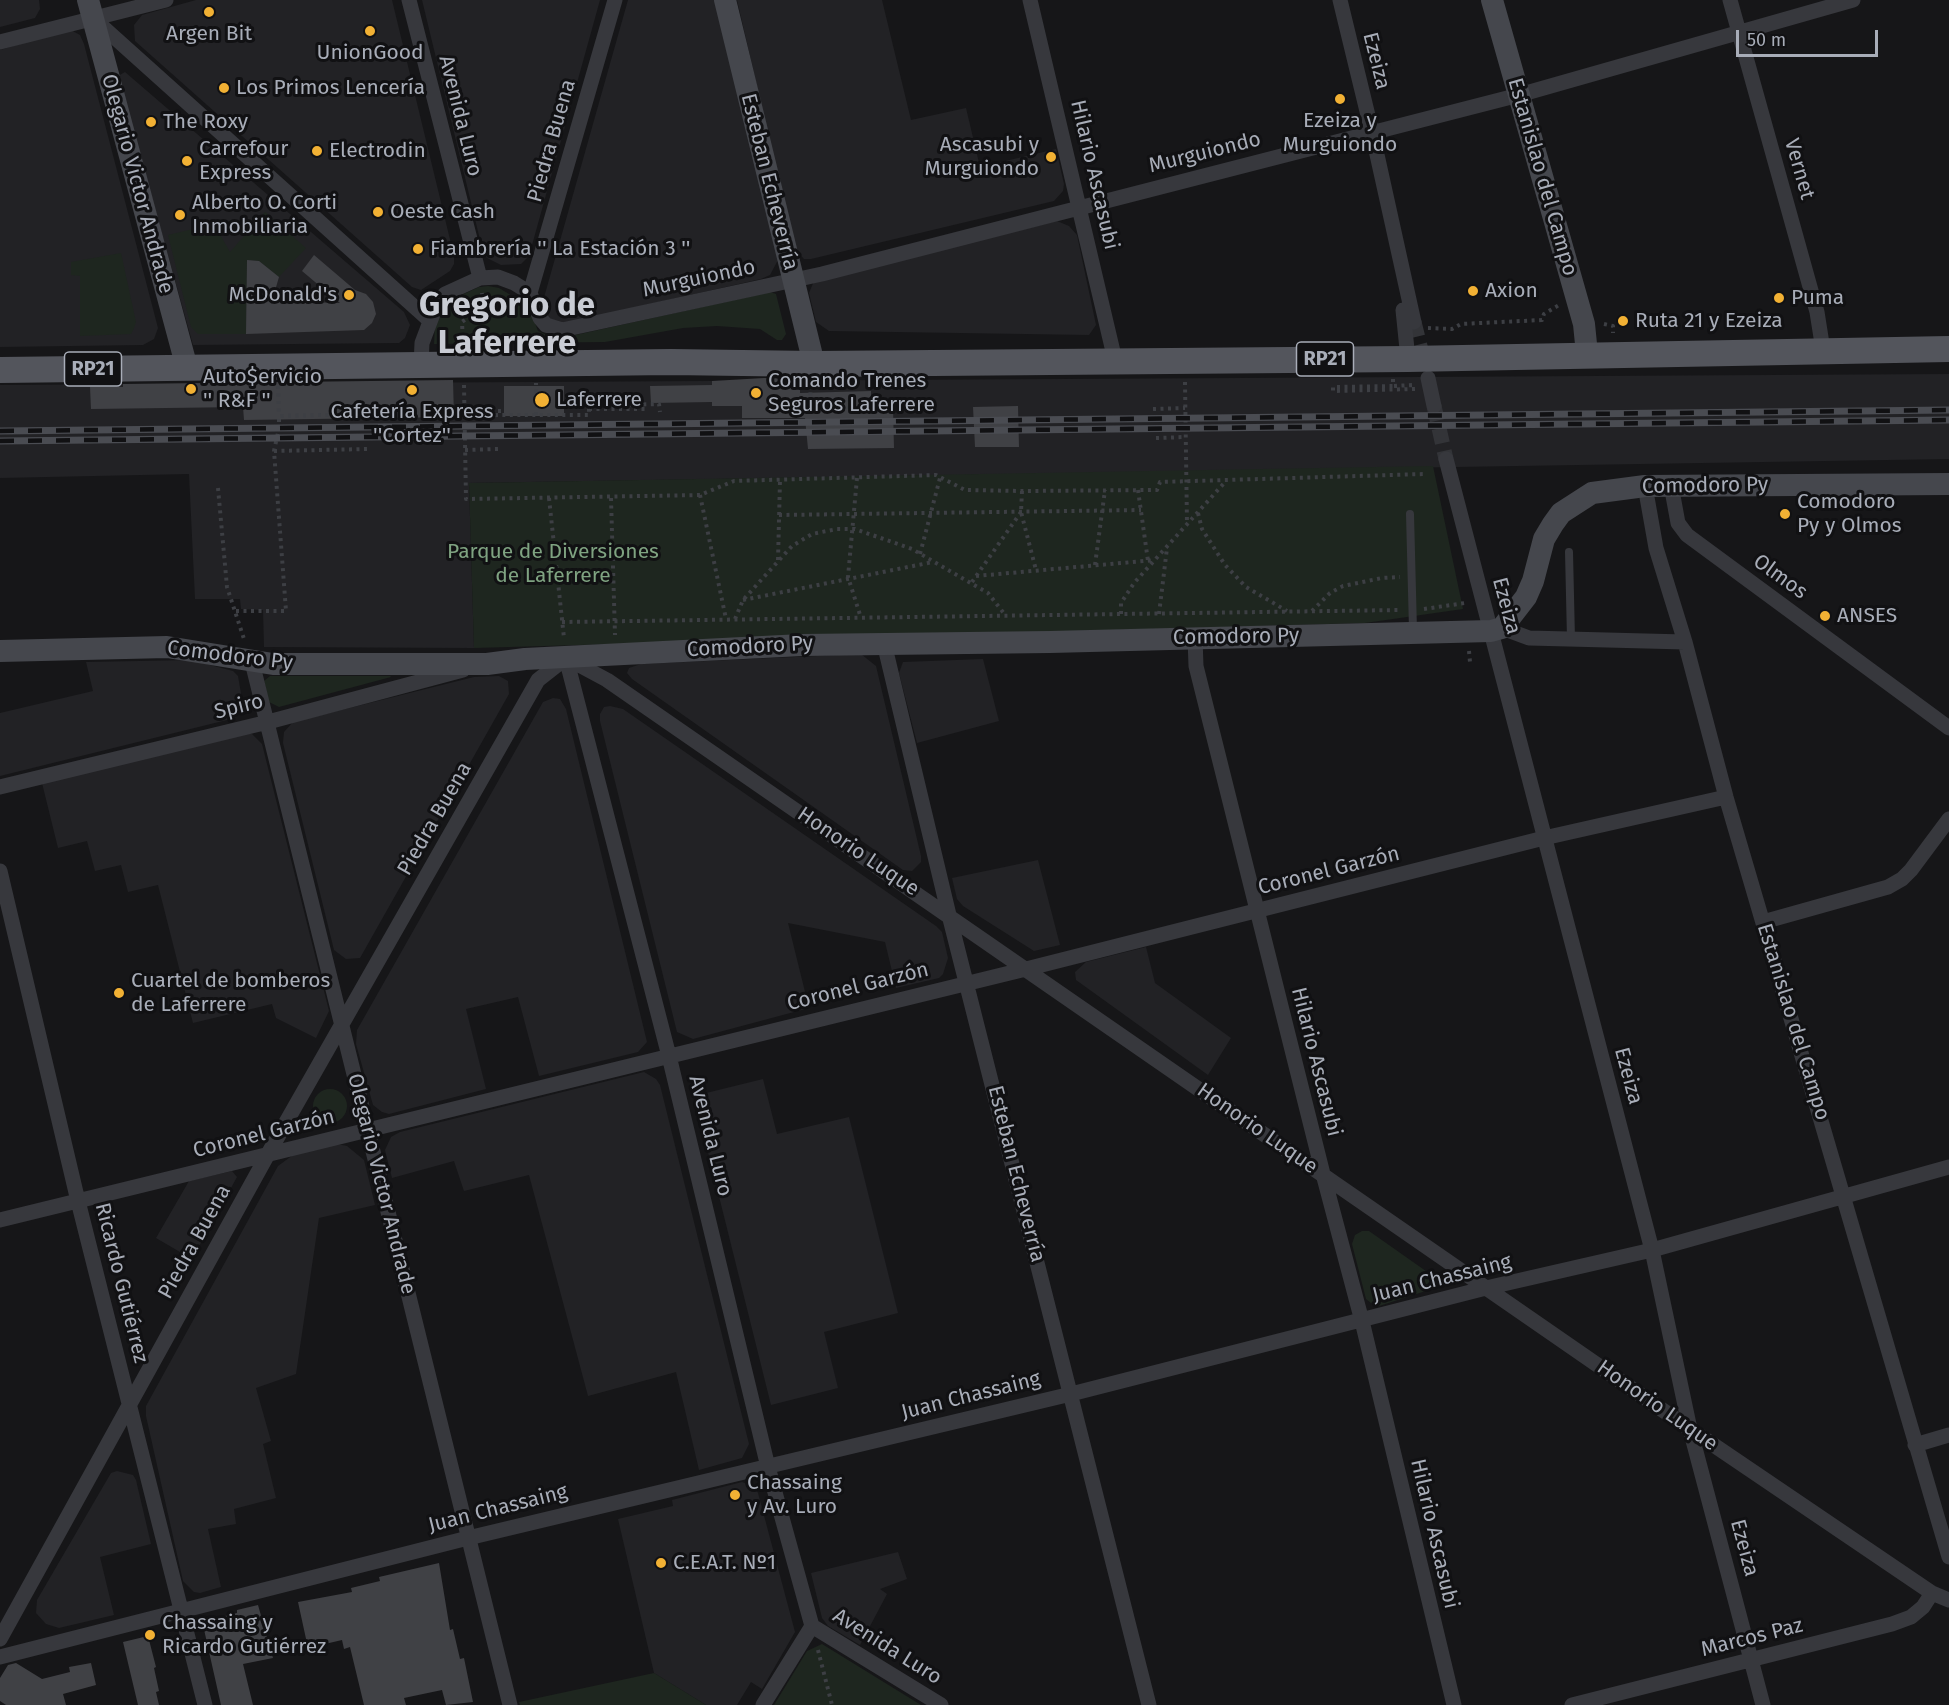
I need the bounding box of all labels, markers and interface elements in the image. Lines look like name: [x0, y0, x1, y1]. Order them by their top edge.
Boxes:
marker: Argen Bit: [202, 5, 216, 19]
scale bar: [1739, 18, 1882, 56]
place label: Argen Bit: [166, 21, 252, 47]
marker: UnionGood: [363, 24, 377, 38]
text: 50 m: [1747, 29, 1786, 51]
street label: Ezeiza: [1357, 30, 1395, 92]
place label: UnionGood: [316, 40, 424, 66]
street label: Avenida Luro: [433, 53, 487, 179]
street label: Olegario Victor Andrade: [96, 71, 178, 297]
place label: Los Primos Lencería: [236, 75, 425, 101]
street label: Estanislao del Campo: [1502, 75, 1582, 279]
street label: Piedra Buena: [522, 77, 582, 205]
marker: Los Primos Lencería: [217, 81, 231, 95]
street label: Esteban Echeverría: [735, 91, 803, 273]
marker: Ezeiza y Murguiondo: [1333, 92, 1347, 106]
street label: Hilario Ascasubi: [1065, 98, 1123, 252]
place label: Ezeiza y Murguiondo: [1283, 108, 1397, 158]
place label: The Roxy: [163, 109, 248, 135]
marker: The Roxy: [144, 115, 158, 129]
street label: Murguiondo: [1146, 127, 1264, 179]
place label: Ascasubi y Murguiondo: [924, 132, 1039, 182]
place label: Carrefour Express: [199, 136, 288, 186]
street label: Vernet: [1778, 136, 1820, 202]
place label: Electrodin: [329, 138, 426, 164]
marker: Electrodin: [310, 144, 324, 158]
marker: Ascasubi y Murguiondo: [1044, 150, 1058, 164]
marker: Carrefour Express: [180, 154, 194, 168]
place label: Alberto O. Corti Inmobiliaria: [192, 190, 337, 240]
place label: Oeste Cash: [390, 199, 495, 225]
marker: Oeste Cash: [371, 205, 385, 219]
marker: Alberto O. Corti Inmobiliaria: [173, 208, 187, 222]
place label: Fiambrería '' La Estación 3 '': [430, 236, 690, 262]
marker: Fiambrería '' La Estación 3 '': [411, 242, 425, 256]
street label: Murguiondo: [640, 255, 758, 303]
place label: Axion: [1485, 278, 1538, 304]
place label: McDonald's: [229, 282, 337, 308]
marker: Axion: [1466, 284, 1480, 298]
place label: Puma: [1791, 285, 1844, 311]
district label: Gregorio de Laferrere: [419, 286, 595, 364]
marker: McDonald's: [342, 288, 356, 302]
marker: Puma: [1772, 291, 1786, 305]
place label: Ruta 21 y Ezeiza: [1635, 308, 1783, 334]
marker: Ruta 21 y Ezeiza: [1616, 314, 1630, 328]
road number: RP21: [1296, 342, 1354, 376]
road number: RP21: [64, 352, 122, 386]
place label: Auto$ervicio '' R&F '': [203, 364, 322, 414]
place label: Comando Trenes Seguros Laferrere: [768, 368, 935, 418]
marker: Auto$ervicio '' R&F '': [184, 382, 198, 396]
marker: Cafetería Express ''Cortez'': [405, 383, 419, 397]
marker: Comando Trenes Seguros Laferrere: [749, 386, 763, 400]
place label: Laferrere: [556, 387, 642, 413]
marker: Laferrere: [533, 391, 551, 409]
place label: Cafetería Express ''Cortez'': [330, 399, 494, 449]
street label: Comodoro Py: [1642, 472, 1768, 500]
place label: Comodoro Py y Olmos: [1797, 489, 1902, 539]
marker: Comodoro Py y Olmos: [1778, 507, 1792, 521]
park label: Parque de Diversiones de Laferrere: [447, 539, 659, 589]
street label: Olmos: [1748, 549, 1812, 605]
street label: Ezeiza: [1486, 575, 1526, 637]
place label: ANSES: [1837, 603, 1897, 629]
marker: ANSES: [1818, 609, 1832, 623]
street label: Comodoro Py: [1173, 623, 1299, 651]
street label: Comodoro Py: [686, 631, 814, 663]
street label: Comodoro Py: [166, 636, 294, 676]
street label: Spiro: [212, 689, 266, 725]
street label: Piedra Buena: [392, 758, 478, 880]
street label: Honorio Luque: [792, 802, 924, 902]
street label: Coronel Garzón: [1256, 841, 1402, 901]
street label: Estanislao del Campo: [1751, 921, 1835, 1123]
street label: Coronel Garzón: [785, 957, 931, 1017]
place label: Cuartel de bomberos de Laferrere: [131, 968, 330, 1018]
street label: Hilario Ascasubi: [1285, 985, 1347, 1139]
marker: Cuartel de bomberos de Laferrere: [112, 986, 126, 1000]
street label: Ezeiza: [1608, 1045, 1648, 1107]
street label: Olegario Victor Andrade: [341, 1071, 421, 1297]
street label: Avenida Luro: [683, 1073, 737, 1199]
street label: Honorio Luque: [1192, 1078, 1322, 1180]
street label: Esteban Echeverría: [982, 1083, 1050, 1265]
street label: Coronel Garzón: [191, 1104, 337, 1164]
street label: Piedra Buena: [153, 1181, 237, 1303]
street label: Ricardo Gutiérrez: [89, 1200, 153, 1366]
street label: Juan Chassaing: [1370, 1250, 1514, 1308]
street label: Honorio Luque: [1592, 1355, 1722, 1457]
street label: Juan Chassaing: [899, 1367, 1043, 1425]
street label: Hilario Ascasubi: [1405, 1457, 1463, 1611]
place label: Chassaing y Av. Luro: [747, 1470, 842, 1520]
street label: Juan Chassaing: [426, 1480, 570, 1538]
marker: Chassaing y Av. Luro: [728, 1488, 742, 1502]
street label: Ezeiza: [1724, 1517, 1764, 1579]
place label: C.E.A.T. Nº1: [673, 1550, 776, 1576]
marker: C.E.A.T. Nº1: [654, 1556, 668, 1570]
street label: Avenida Luro: [828, 1604, 946, 1690]
place label: Chassaing y Ricardo Gutiérrez: [162, 1610, 326, 1660]
street label: Marcos Paz: [1698, 1613, 1806, 1663]
marker: Chassaing y Ricardo Gutiérrez: [143, 1628, 157, 1642]

